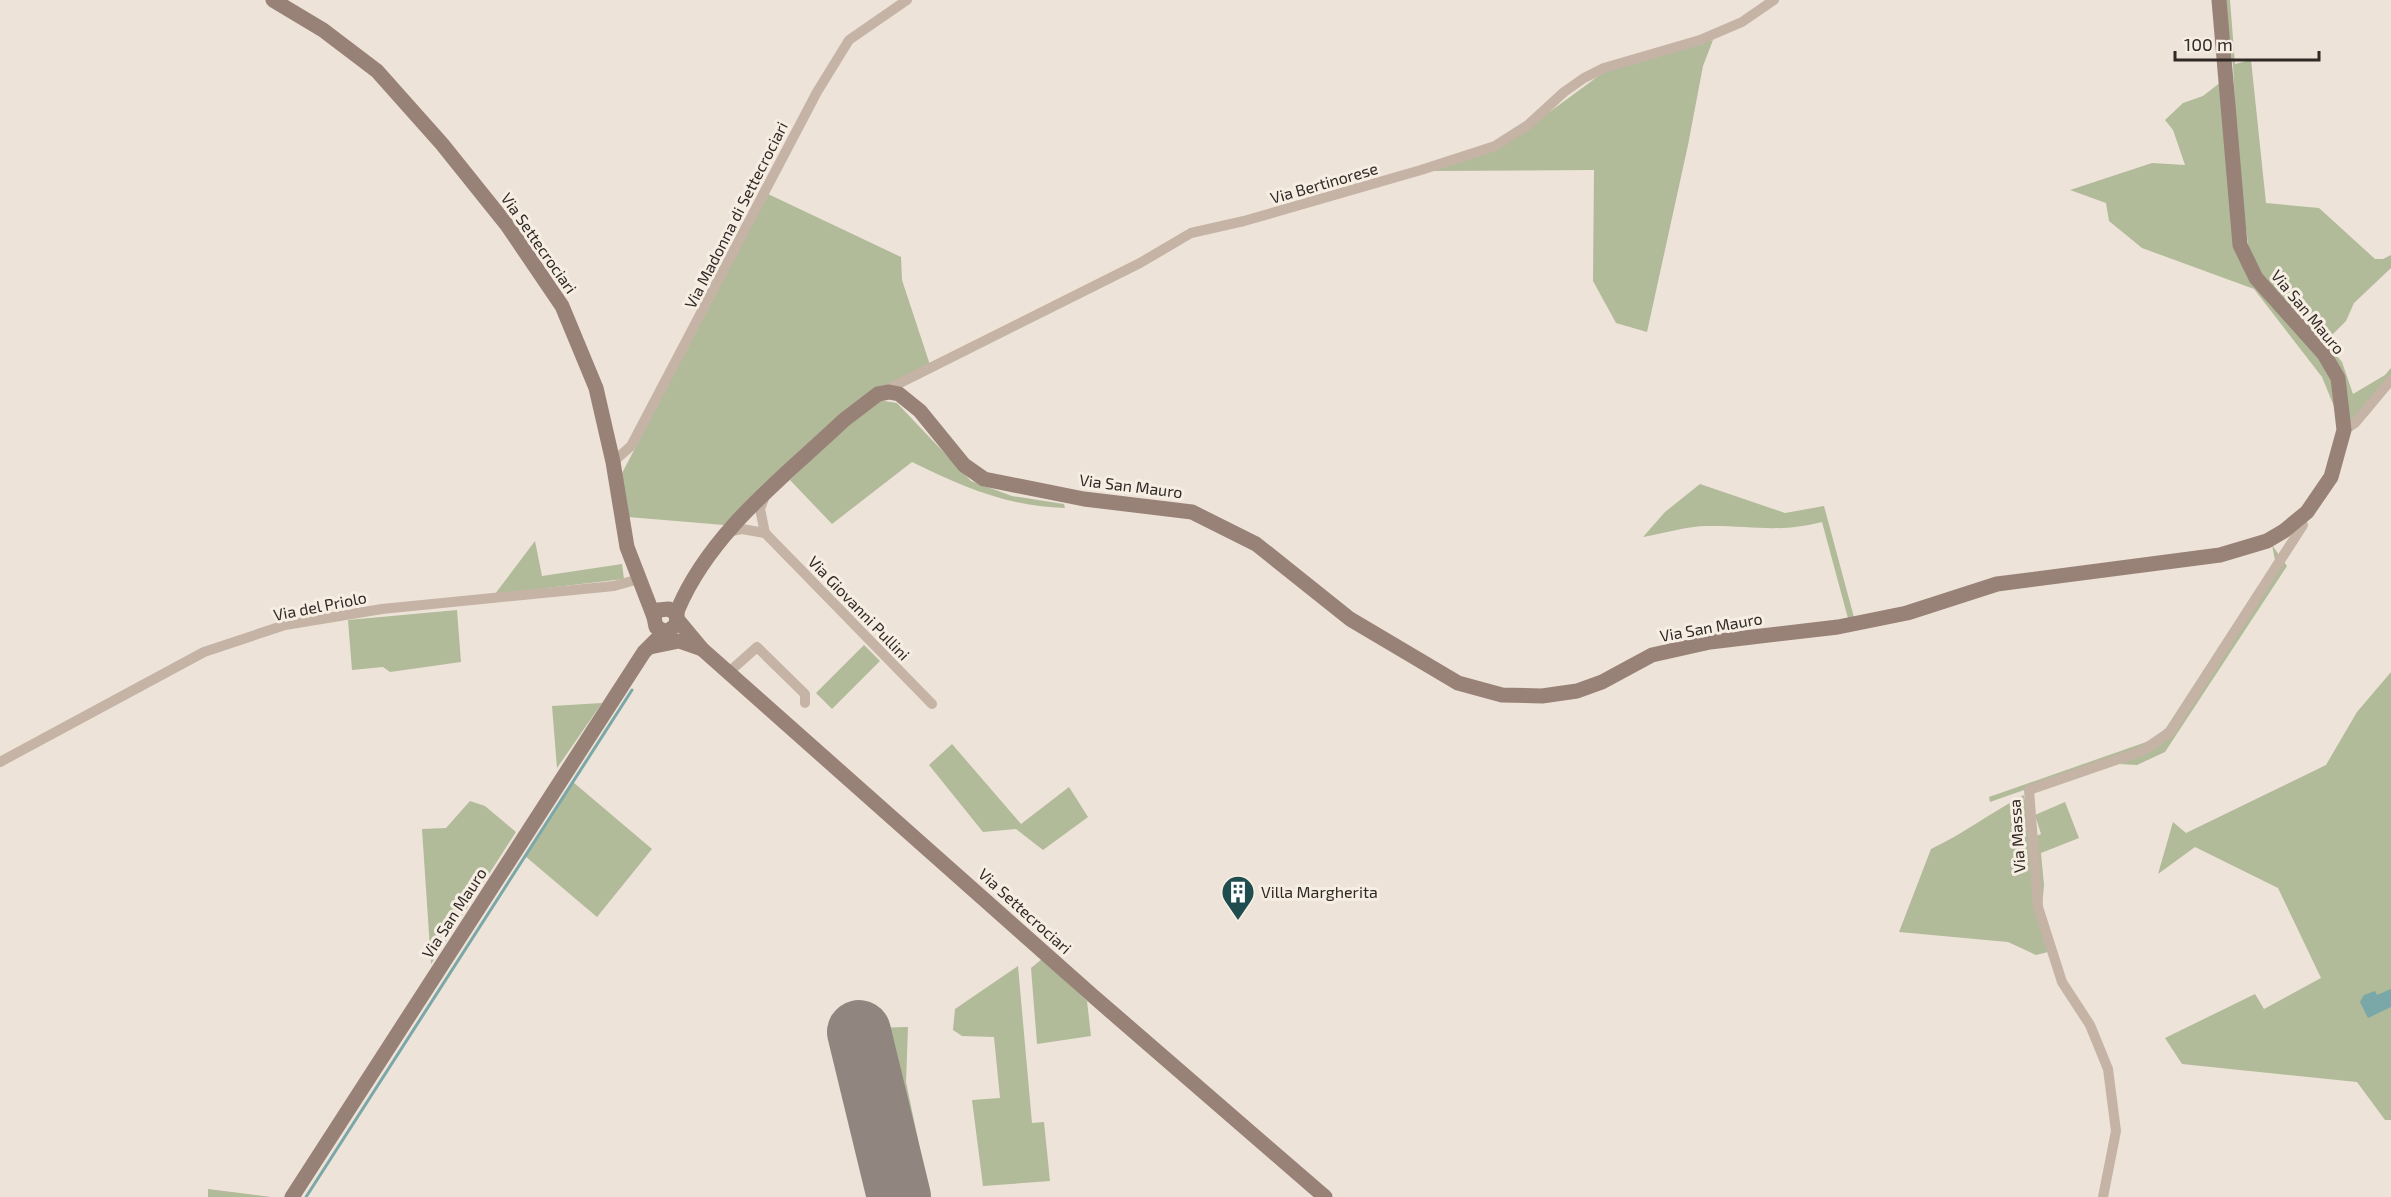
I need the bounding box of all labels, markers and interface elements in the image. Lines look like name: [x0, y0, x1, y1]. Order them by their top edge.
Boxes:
scale bar: [2175, 24, 2319, 62]
text: 100 m: [2184, 33, 2233, 55]
street label: Via Madonna di Settecrociari: [680, 118, 791, 311]
street label: Via Bertinorese: [1268, 158, 1380, 207]
street label: Via Settecrociari: [498, 189, 581, 297]
street label: Via San Mauro: [2268, 266, 2349, 358]
street label: Via San Mauro: [1078, 470, 1184, 501]
street label: Via Giovanni Pullini: [805, 552, 914, 664]
street label: Via del Priolo: [272, 587, 368, 624]
street label: Via San Mauro: [1658, 608, 1764, 645]
street label: Via Massa: [2004, 799, 2029, 874]
street label: Via San Mauro: [417, 864, 490, 961]
street label: Via Settecrociari: [975, 864, 1076, 957]
building icon: Villa Margherita: [1220, 874, 1256, 921]
place label: Villa Margherita: [1261, 882, 1378, 901]

